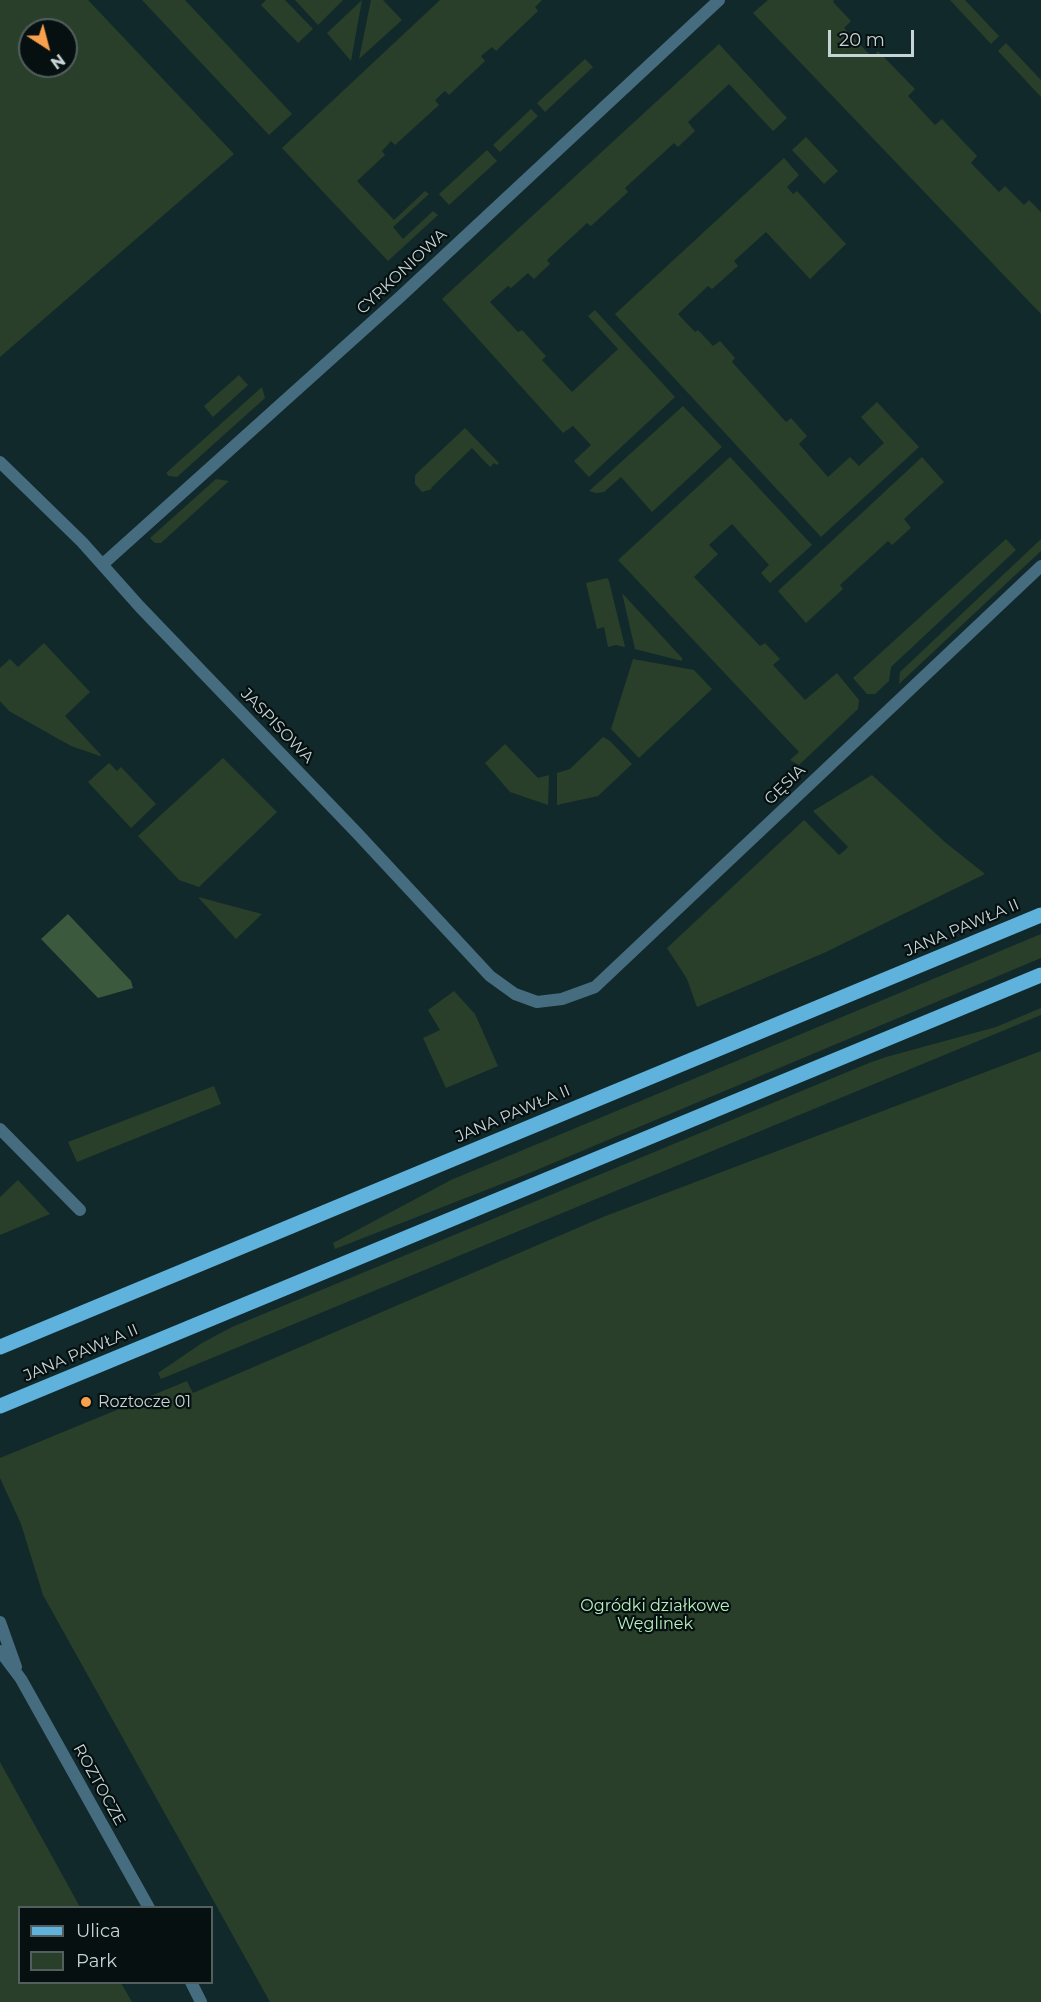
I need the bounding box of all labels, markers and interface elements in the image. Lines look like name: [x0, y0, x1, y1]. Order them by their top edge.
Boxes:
north arrow: [18, 18, 78, 78]
scale bar: [831, 18, 916, 56]
text: 20 m: [839, 29, 885, 51]
text: N: [47, 50, 69, 73]
street label: CYRKONIOWA: [353, 225, 451, 319]
street label: JASPISOWA: [236, 684, 318, 768]
street label: GĘSIA: [761, 761, 809, 809]
street label: JANA PAWŁA II: [902, 895, 1022, 961]
street label: JANA PAWŁA II: [453, 1081, 573, 1147]
street label: JANA PAWŁA II: [21, 1320, 141, 1386]
place label: Roztocze 01: [98, 1392, 191, 1412]
marker: Roztocze 01: [79, 1395, 93, 1409]
park label: Ogródki działkowe Węglinek: [580, 1596, 730, 1634]
street label: ROZTOCZE: [69, 1741, 129, 1829]
legend: [18, 1906, 213, 1984]
text: Ulica: [76, 1920, 121, 1942]
text: Park: [76, 1950, 117, 1972]

